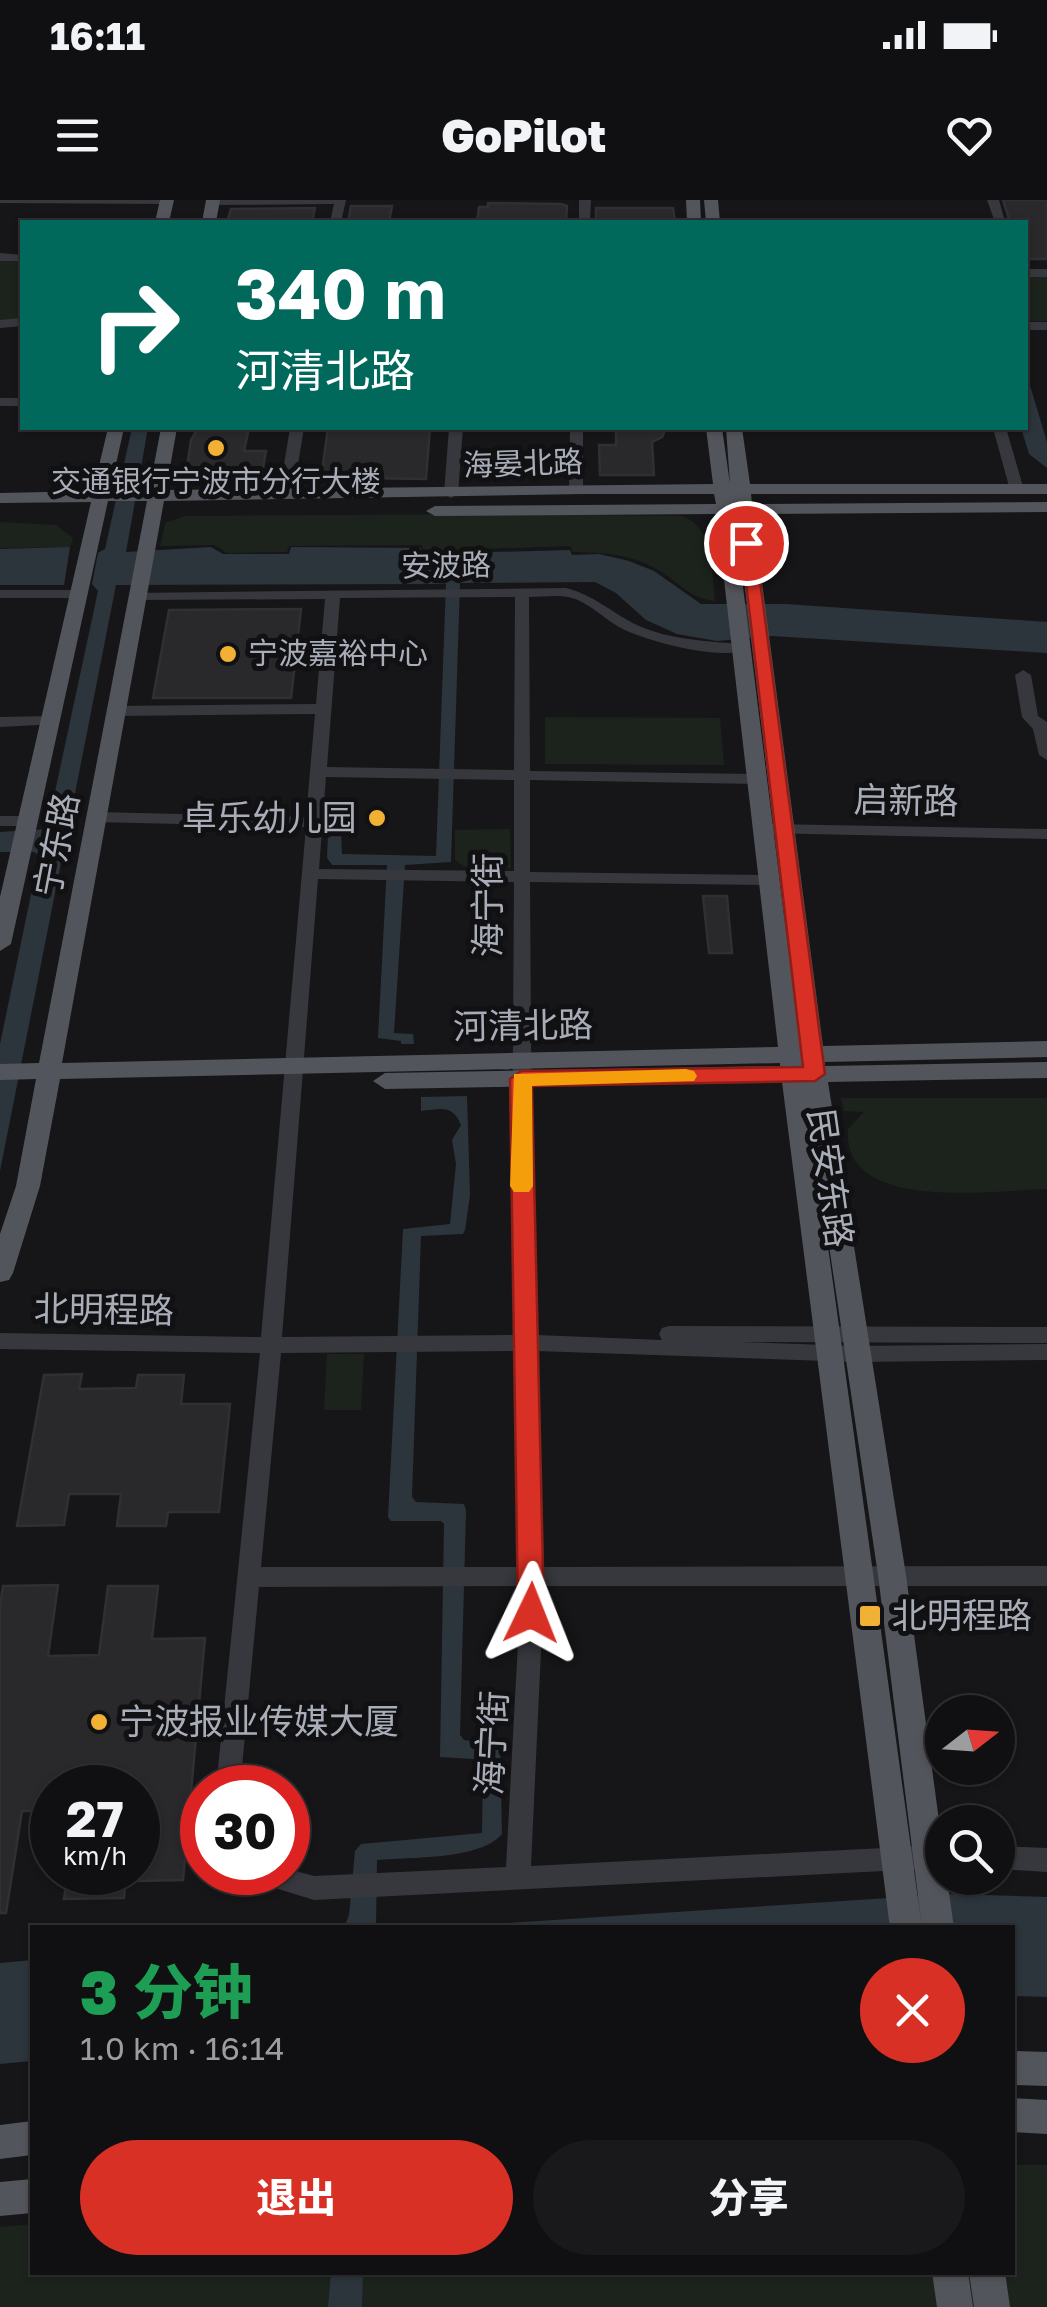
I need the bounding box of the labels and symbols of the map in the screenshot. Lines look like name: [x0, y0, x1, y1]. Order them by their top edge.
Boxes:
marker: 交通银行宁波市分行大楼: [205, 437, 227, 459]
street label: 海晏北路: [462, 443, 584, 483]
place label: 交通银行宁波市分行大楼: [51, 463, 381, 499]
pin: [704, 501, 789, 586]
street label: 安波路: [401, 546, 491, 584]
place label: 宁波嘉裕中心: [248, 635, 428, 671]
marker: 宁波嘉裕中心: [217, 643, 239, 665]
street label: 启新路: [853, 778, 959, 822]
street label: 宁东路: [25, 789, 87, 900]
place label: 卓乐幼儿园: [182, 796, 357, 838]
marker: 卓乐幼儿园: [366, 807, 388, 829]
street label: 海宁街: [466, 852, 508, 958]
street label: 河清北路: [453, 1003, 593, 1047]
street label: 民安东路: [800, 1106, 862, 1250]
street label: 北明程路: [34, 1287, 174, 1331]
position arrow: [479, 1561, 583, 1665]
place label: 北明程路: [892, 1594, 1032, 1636]
marker: 北明程路: [857, 1603, 883, 1629]
street label: 海宁街: [467, 1689, 515, 1796]
north arrow: [925, 1695, 1015, 1785]
place label: 宁波报业传媒大厦: [119, 1700, 399, 1742]
marker: 宁波报业传媒大厦: [88, 1711, 110, 1733]
speed limit sign: 30: [180, 1765, 310, 1895]

